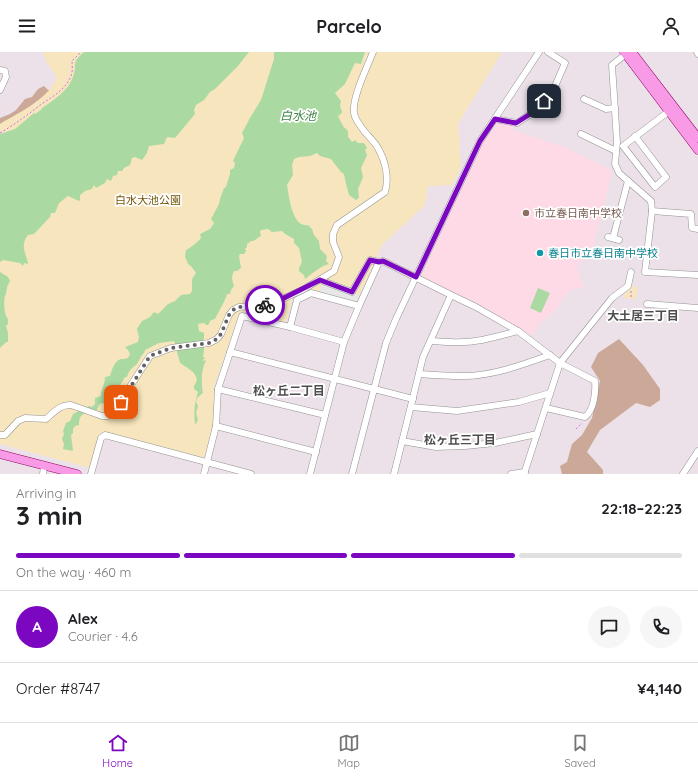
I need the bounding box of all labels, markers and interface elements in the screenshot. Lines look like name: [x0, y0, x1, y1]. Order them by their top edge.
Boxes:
icon: menu: [16, 15, 38, 37]
text: Parcelo: [316, 15, 382, 38]
icon: person: [660, 15, 682, 37]
pin: [527, 84, 561, 118]
icon: home: [533, 90, 555, 112]
water label: 白水池: [280, 108, 317, 123]
park label: 白水大池公園: [115, 193, 181, 207]
place label: 市立春日南中学校: [534, 206, 622, 220]
marker: 市立春日南中学校: [521, 208, 531, 218]
place label: 春日市立春日南中学校: [548, 246, 658, 260]
marker: 春日市立春日南中学校: [535, 248, 545, 258]
courier: [245, 285, 285, 325]
icon: bike: [254, 294, 276, 316]
district label: 大土居三丁目: [607, 308, 679, 323]
district label: 松ヶ丘二丁目: [253, 383, 325, 398]
pin: [104, 385, 138, 419]
icon: bag: [110, 391, 132, 413]
district label: 松ヶ丘三丁目: [424, 432, 496, 447]
text: Arriving in: [16, 485, 76, 501]
text: 3 min: [16, 499, 83, 532]
text: 22:18–22:23: [601, 499, 682, 518]
text: On the way · 460 m: [16, 564, 131, 580]
button: chat: [588, 606, 630, 648]
button: phone: [640, 606, 682, 648]
text: Alex: [68, 609, 98, 628]
text: A: [32, 617, 42, 636]
text: Courier · 4.6: [68, 628, 138, 644]
text: Order #8747: [16, 679, 100, 698]
text: ¥4,140: [637, 679, 682, 698]
tab: Home: [102, 732, 133, 770]
tab: Map: [337, 732, 360, 770]
tab: Saved: [564, 732, 596, 770]

